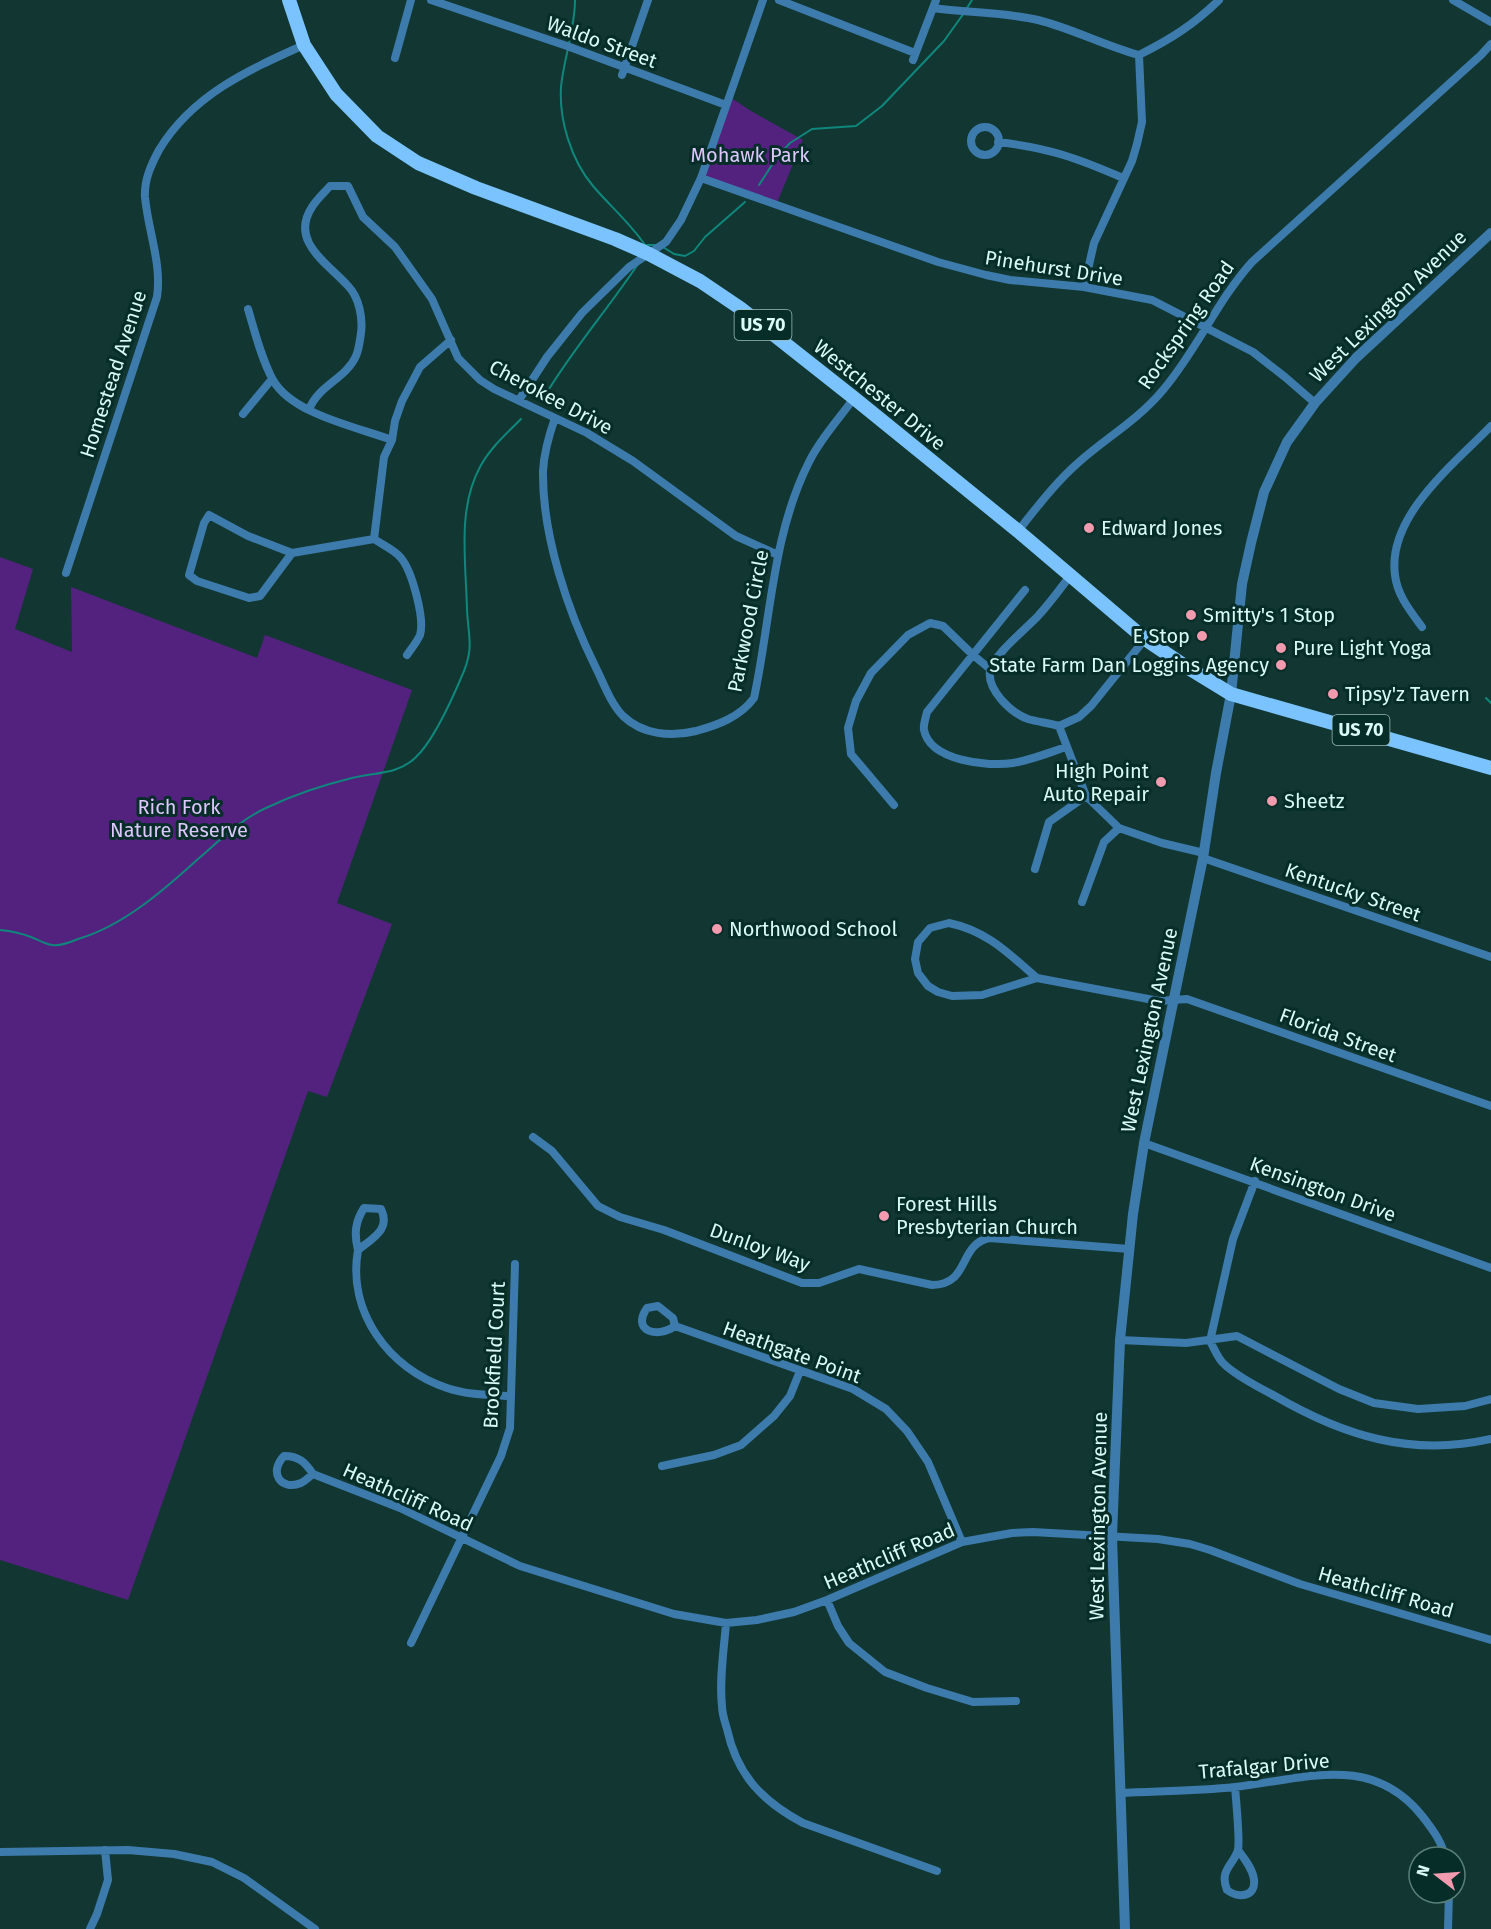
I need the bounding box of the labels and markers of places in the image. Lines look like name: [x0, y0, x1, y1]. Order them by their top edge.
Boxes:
place label: Edward Jones: [1101, 516, 1222, 540]
marker: Edward Jones: [1082, 521, 1096, 535]
place label: Smitty's 1 Stop: [1203, 603, 1335, 627]
marker: Smitty's 1 Stop: [1184, 608, 1198, 622]
place label: E Stop: [1133, 624, 1190, 648]
marker: E Stop: [1195, 629, 1209, 643]
place label: Pure Light Yoga: [1293, 636, 1432, 660]
marker: Pure Light Yoga: [1274, 641, 1288, 655]
place label: State Farm Dan Loggins Agency: [989, 653, 1269, 677]
marker: State Farm Dan Loggins Agency: [1274, 658, 1288, 672]
place label: Tipsy'z Tavern: [1345, 682, 1470, 706]
marker: Tipsy'z Tavern: [1326, 687, 1340, 701]
place label: High Point Auto Repair: [1043, 759, 1150, 806]
marker: High Point Auto Repair: [1154, 775, 1168, 789]
place label: Sheetz: [1284, 789, 1345, 813]
marker: Sheetz: [1265, 794, 1279, 808]
place label: Northwood School: [729, 917, 897, 941]
marker: Northwood School: [710, 922, 724, 936]
place label: Forest Hills Presbyterian Church: [896, 1192, 1078, 1239]
marker: Forest Hills Presbyterian Church: [877, 1209, 891, 1223]

